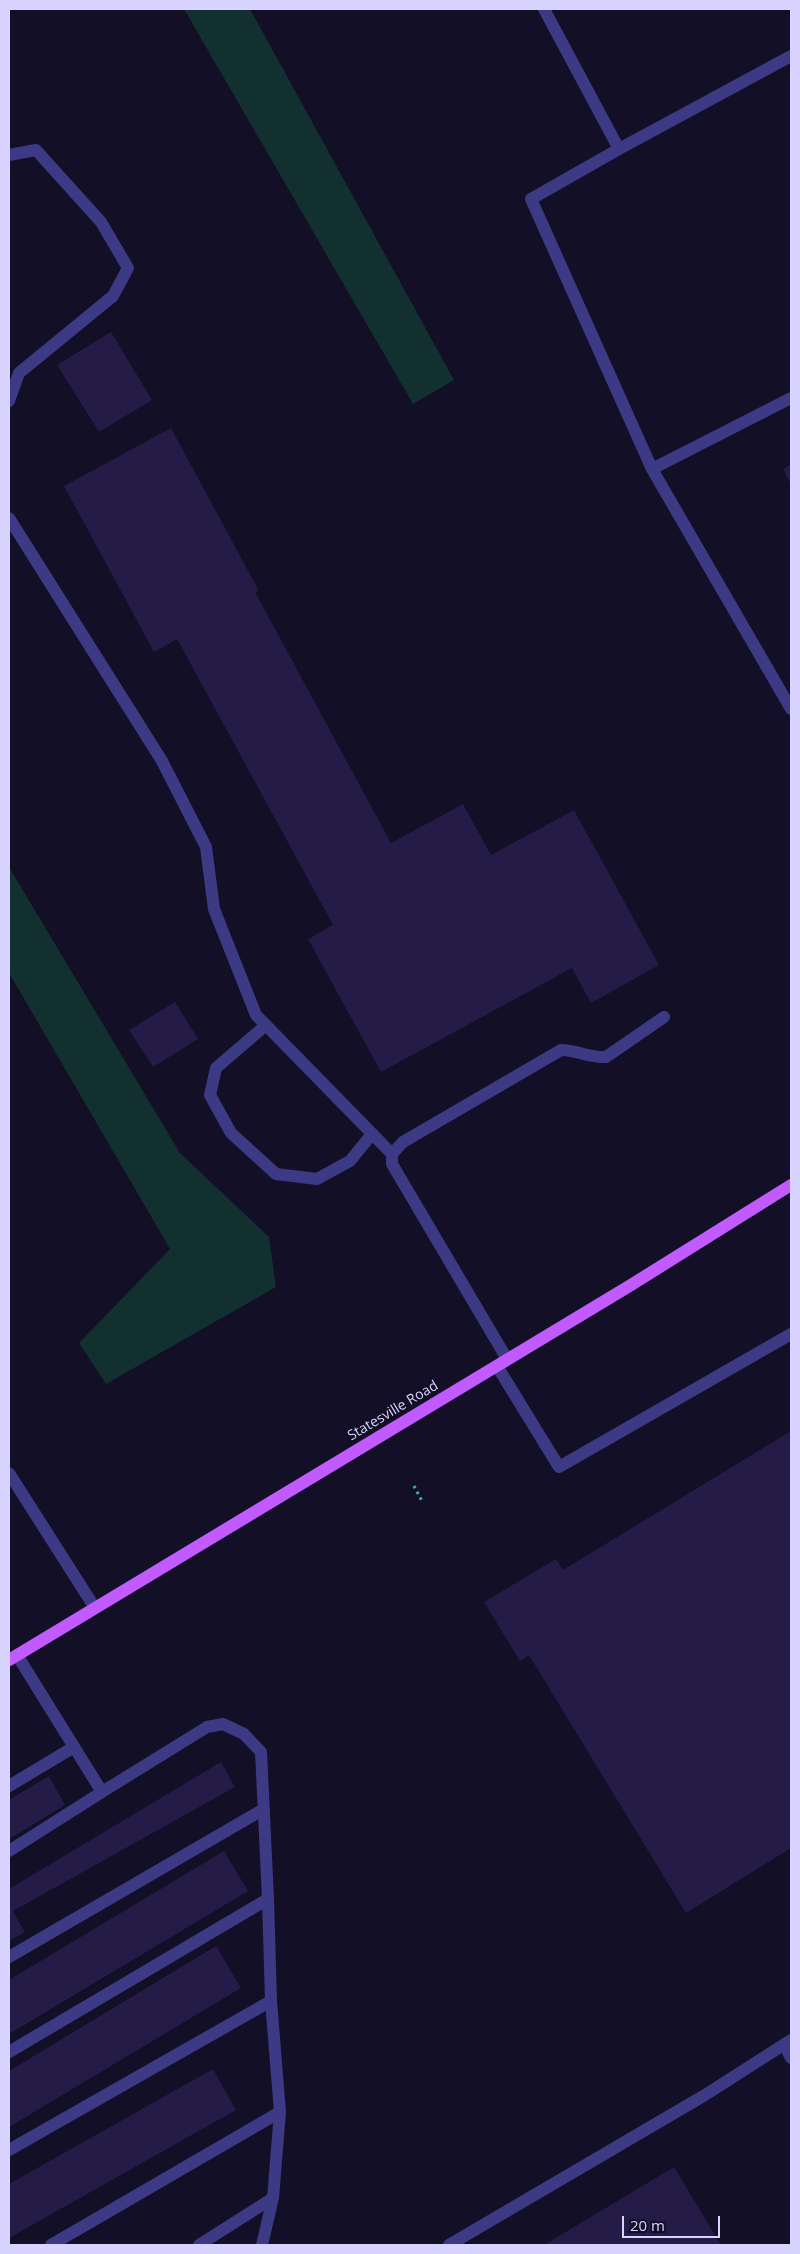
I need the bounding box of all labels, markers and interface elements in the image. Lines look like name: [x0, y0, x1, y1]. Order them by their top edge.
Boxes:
street label: Statesville Road: [345, 1377, 441, 1445]
scale bar: [625, 2206, 722, 2238]
text: 20 m: [630, 2215, 665, 2235]

